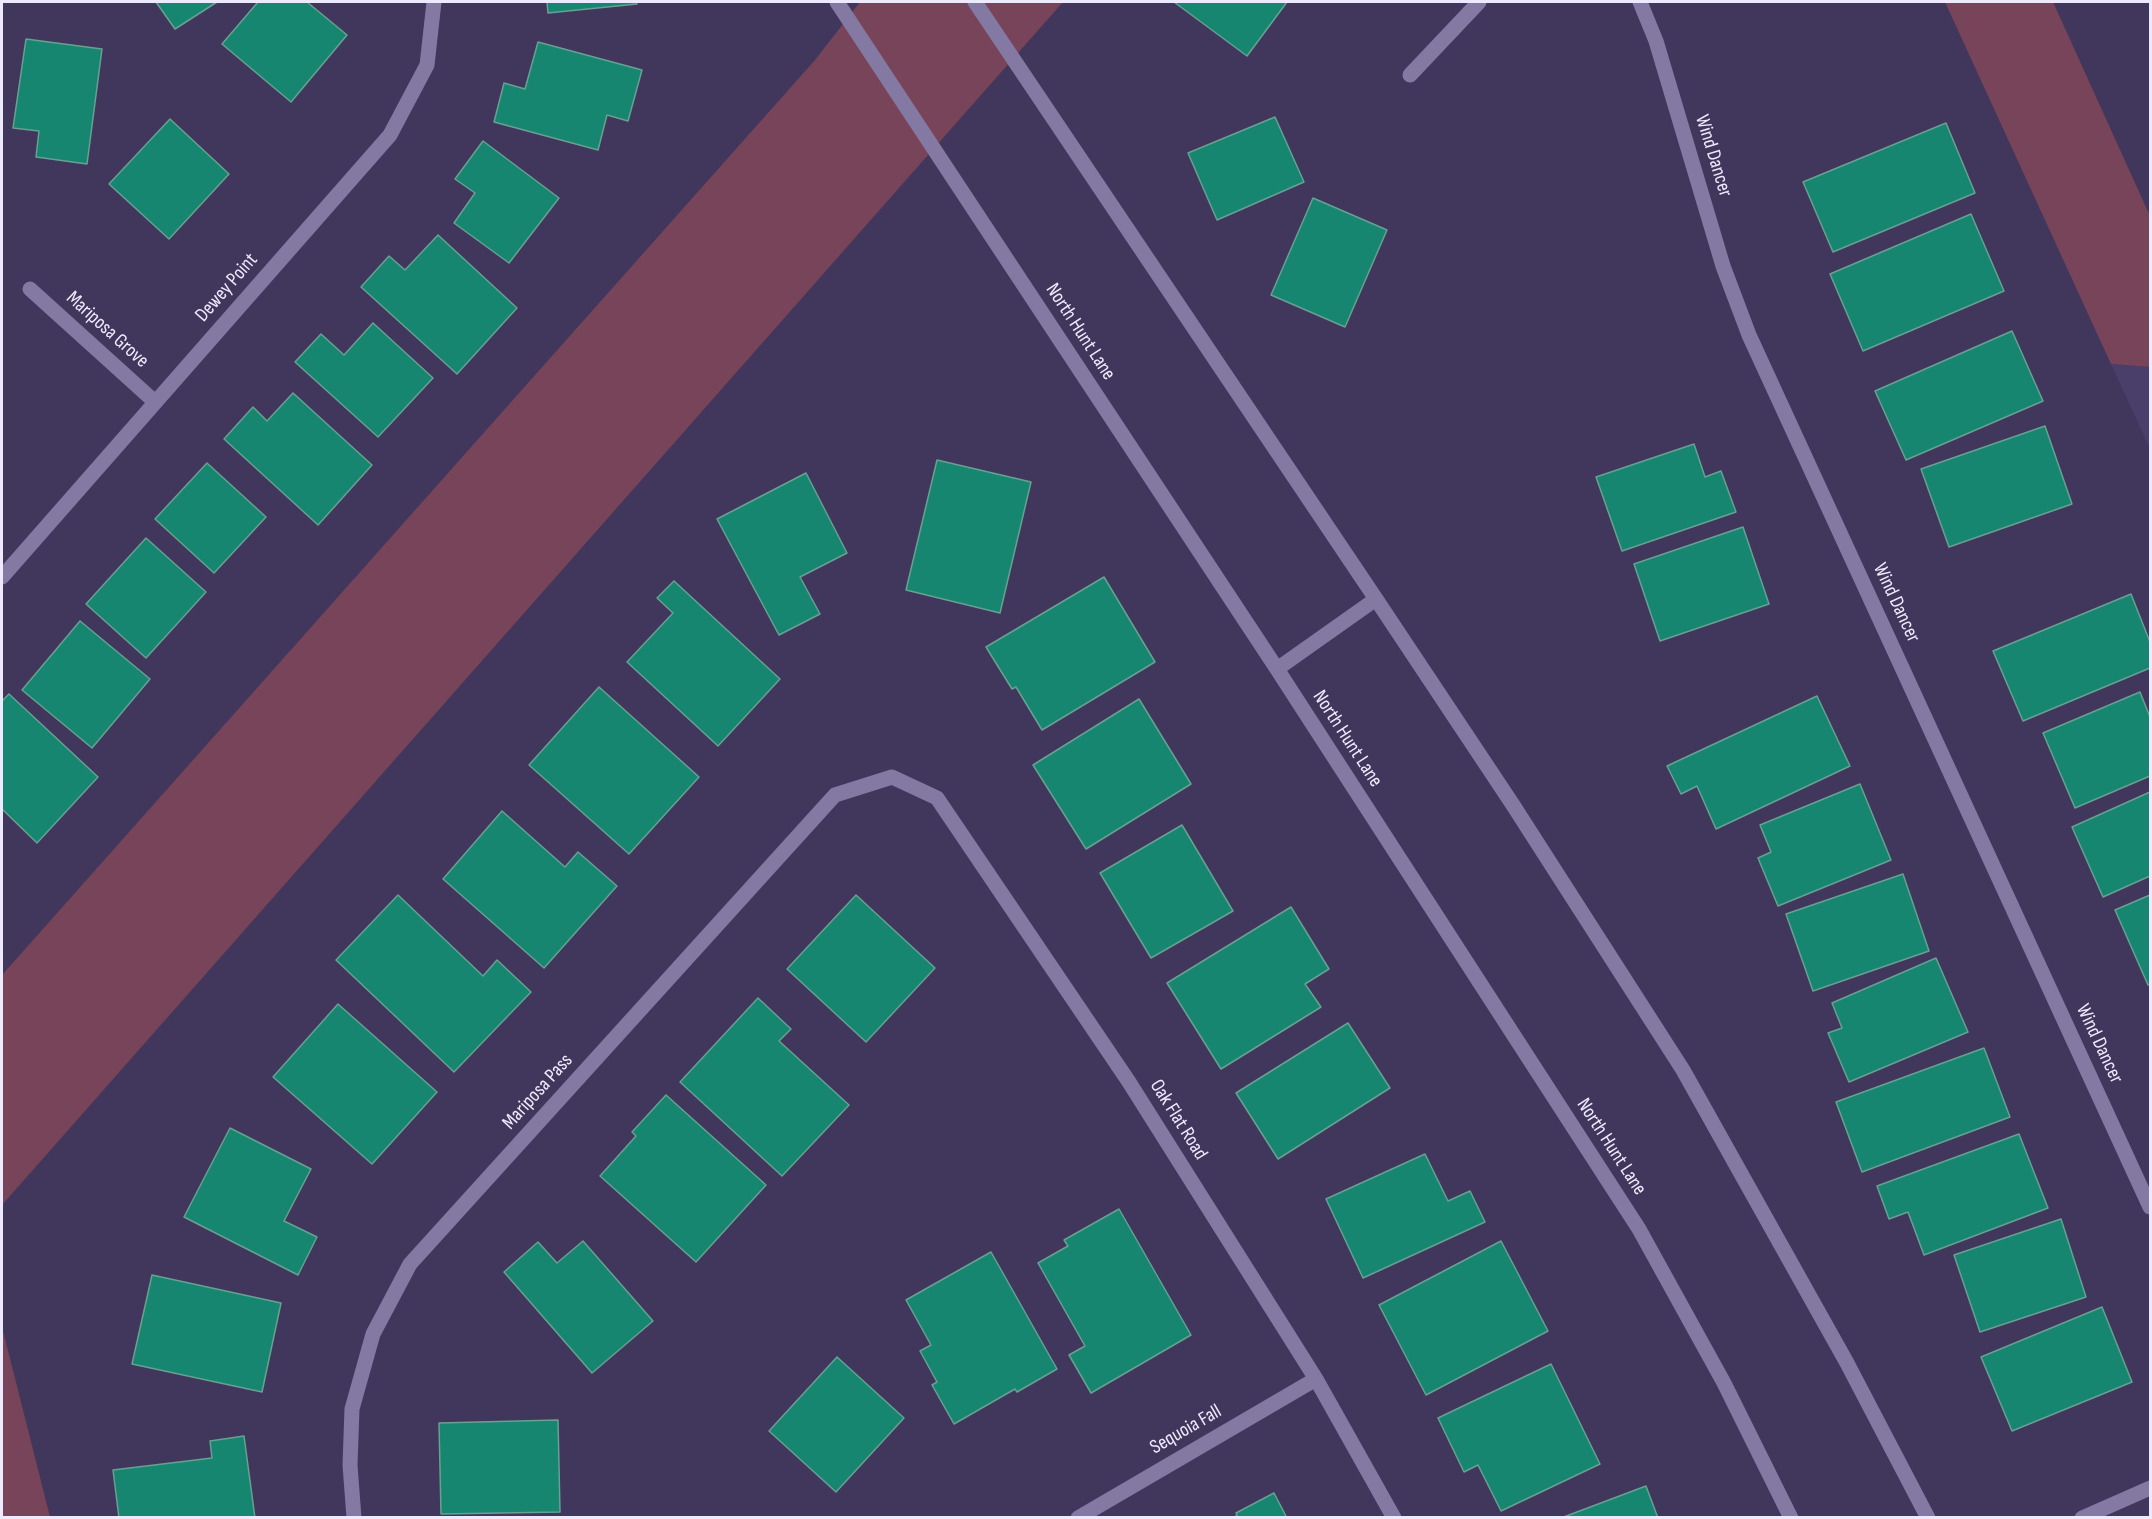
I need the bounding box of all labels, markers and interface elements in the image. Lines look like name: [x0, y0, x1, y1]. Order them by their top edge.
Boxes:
street label: Wind Dancer: [1689, 112, 1737, 200]
street label: Dewey Point: [191, 249, 263, 327]
street label: North Hunt Lane: [1040, 279, 1120, 385]
street label: Mariposa Grove: [61, 287, 153, 373]
street label: Wind Dancer: [1867, 560, 1925, 646]
street label: North Hunt Lane: [1307, 686, 1387, 792]
street label: Wind Dancer: [2070, 1001, 2128, 1087]
street label: Mariposa Pass: [498, 1049, 578, 1135]
street label: Oak Flat Road: [1144, 1076, 1212, 1164]
street label: North Hunt Lane: [1571, 1094, 1651, 1200]
street label: Sequoia Fall: [1146, 1400, 1226, 1460]

